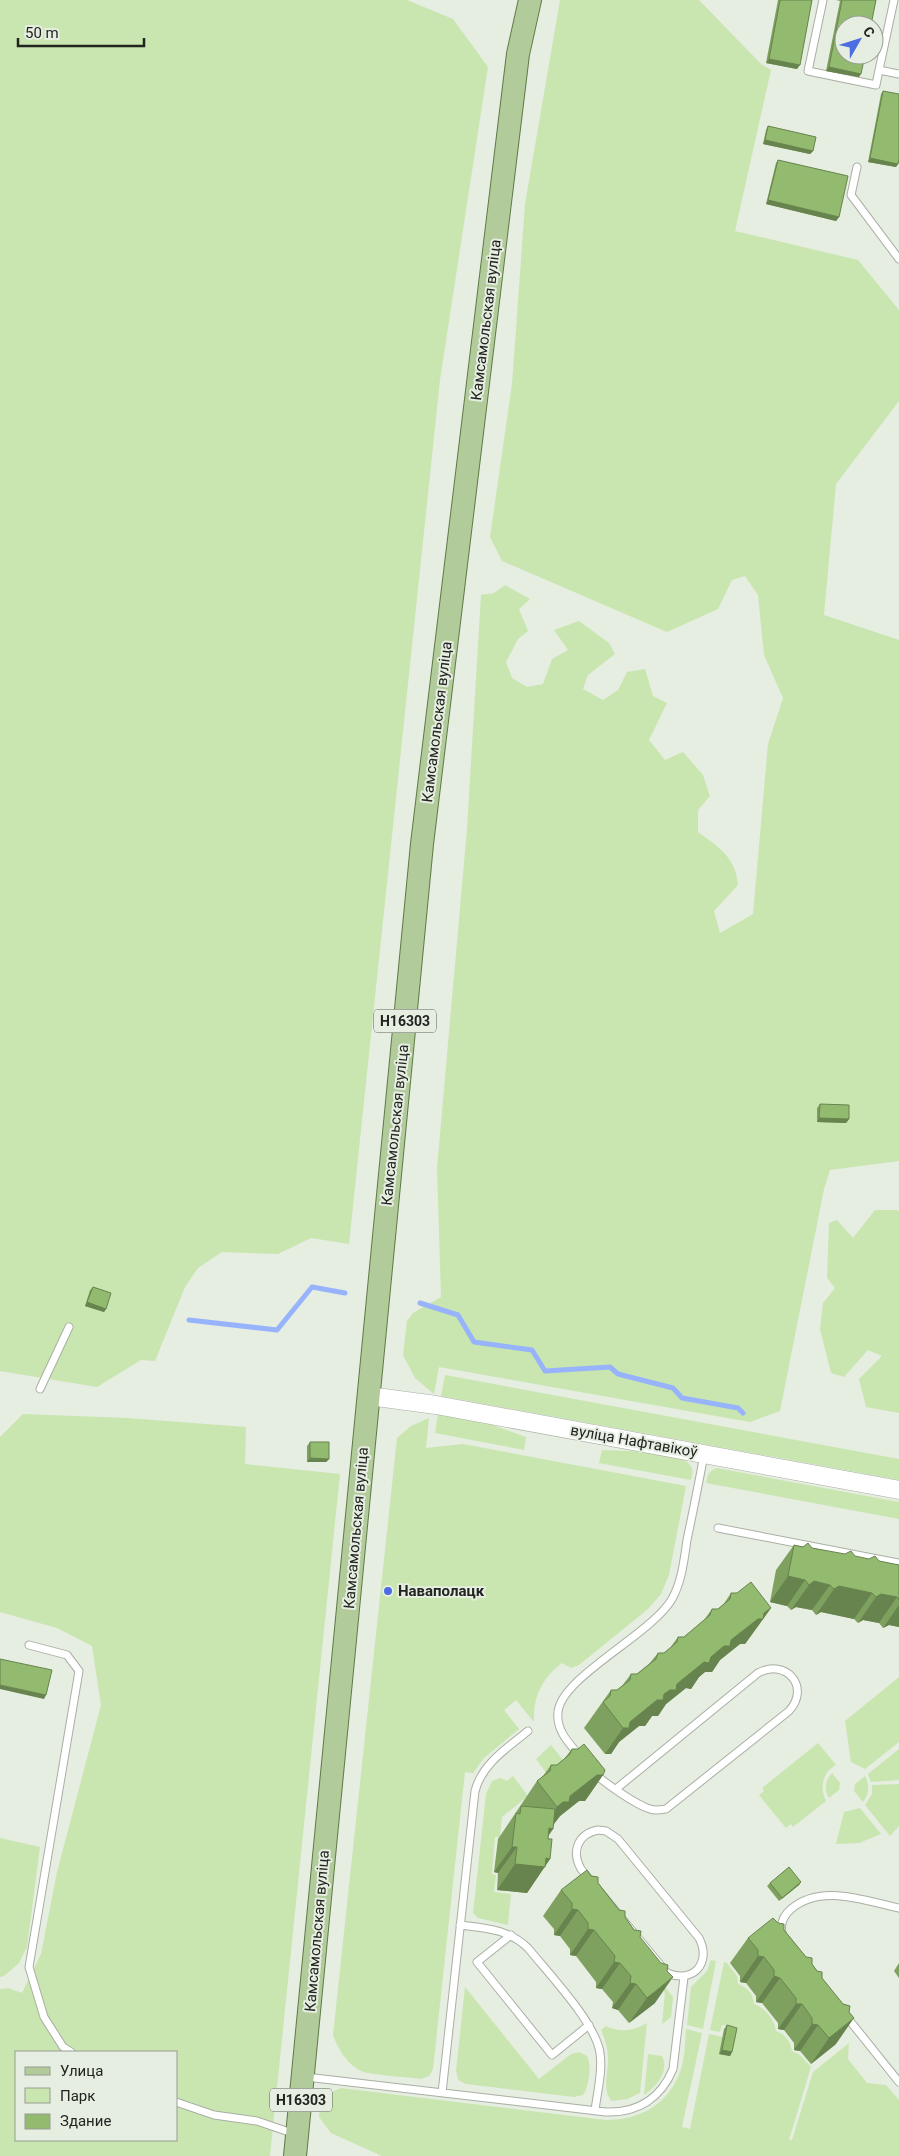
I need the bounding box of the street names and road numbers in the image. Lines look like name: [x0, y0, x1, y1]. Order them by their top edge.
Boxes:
street label: Камсамольская вуліца: [467, 238, 505, 402]
street label: Камсамольская вуліца: [418, 640, 456, 804]
road number: Н16303: [374, 1009, 436, 1032]
street label: Камсамольская вуліца: [378, 1043, 412, 1207]
street label: вуліца Нафтавікоў: [569, 1421, 699, 1461]
street label: Камсамольская вуліца: [340, 1446, 372, 1610]
street label: Камсамольская вуліца: [301, 1849, 333, 2013]
road number: Н16303: [270, 2088, 332, 2112]

